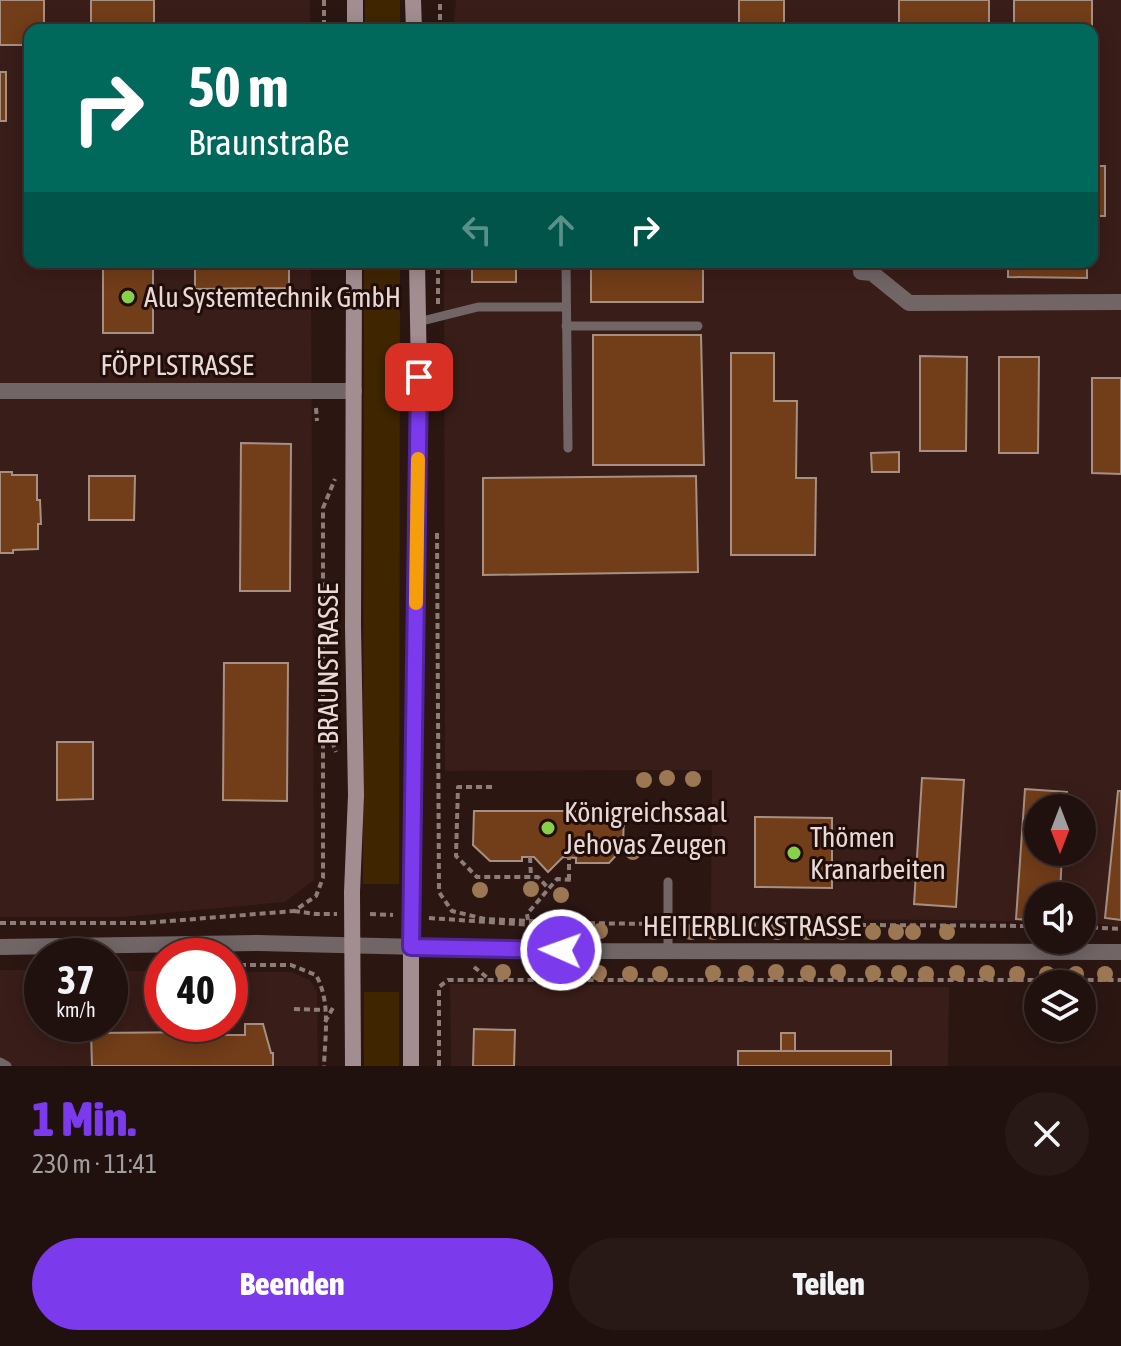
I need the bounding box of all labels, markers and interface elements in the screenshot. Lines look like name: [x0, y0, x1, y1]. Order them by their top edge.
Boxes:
text: 50 m: [188, 55, 289, 119]
icon: right: [56, 56, 160, 160]
text: Braunstraße: [188, 121, 350, 163]
icon: left: [455, 208, 499, 252]
icon: ahead: [539, 208, 583, 252]
icon: right: [623, 208, 667, 252]
place label: Alu Systemtechnik GmbH: [144, 281, 401, 313]
marker: Alu Systemtechnik GmbH: [119, 288, 137, 306]
pin: [385, 343, 453, 411]
street label: FÖPPLSTRASSE: [100, 349, 254, 381]
icon: arrive: [397, 355, 441, 399]
street label: BRAUNSTRASSE: [312, 583, 344, 745]
north arrow: [1024, 794, 1096, 866]
map controls: [1024, 794, 1096, 1042]
place label: Königreichssaal Jehovas Zeugen: [564, 796, 728, 860]
marker: Königreichssaal Jehovas Zeugen: [539, 819, 557, 837]
place label: Thömen Kranarbeiten: [810, 821, 946, 885]
marker: Thömen Kranarbeiten: [785, 844, 803, 862]
button: sound: [1024, 882, 1096, 954]
position arrow: [519, 908, 603, 992]
street label: HEITERBLICKSTRASSE: [643, 910, 861, 942]
speed limit sign: 40: [144, 938, 248, 1042]
text: 37: [57, 957, 95, 1002]
button: layers: [1024, 970, 1096, 1042]
text: km/h: [56, 998, 96, 1021]
text: 1 Min.: [32, 1091, 136, 1146]
button: close: [1005, 1092, 1089, 1176]
text: 230 m · 11:41: [32, 1149, 157, 1179]
button: Beenden: [32, 1238, 553, 1330]
button: Teilen: [569, 1238, 1089, 1330]

